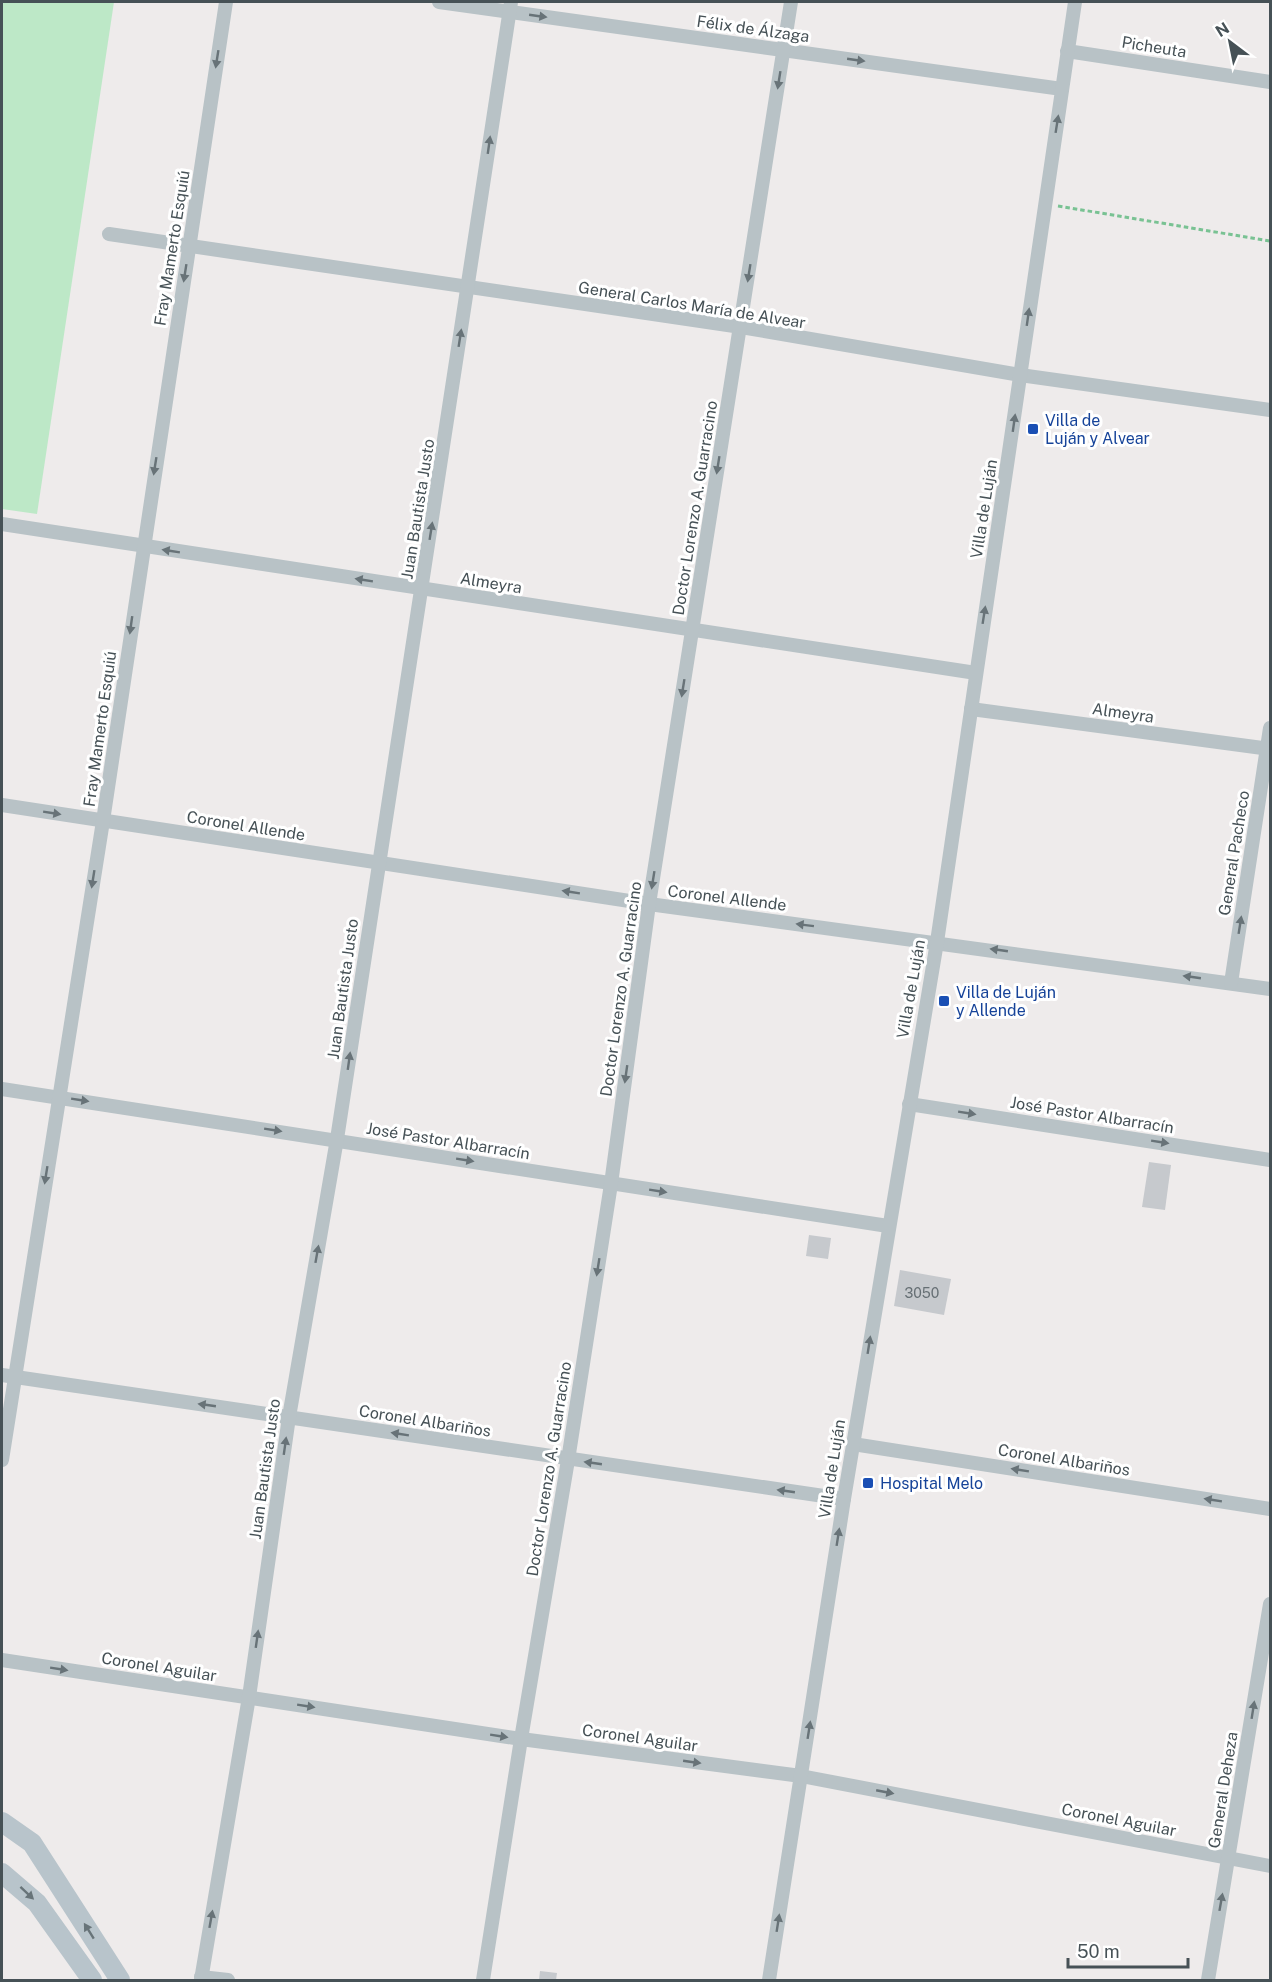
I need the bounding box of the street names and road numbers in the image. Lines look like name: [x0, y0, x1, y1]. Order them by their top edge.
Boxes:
street label: Félix de Álzaga: [695, 11, 811, 46]
street label: Picheuta: [1120, 33, 1188, 61]
street label: Fray Mamerto Esquiú: [150, 169, 194, 327]
street label: General Carlos María de Alvear: [577, 278, 807, 332]
street label: Doctor Lorenzo A. Guarracino: [669, 399, 721, 617]
street label: Juan Bautista Justo: [398, 437, 438, 581]
street label: Villa de Luján: [967, 458, 1001, 560]
street label: Almeyra: [459, 569, 523, 597]
street label: Fray Mamerto Esquiú: [80, 650, 120, 808]
street label: Almeyra: [1091, 699, 1155, 727]
street label: General Pacheco: [1215, 789, 1253, 917]
street label: Coronel Allende: [185, 807, 307, 845]
street label: Doctor Lorenzo A. Guarracino: [596, 880, 646, 1098]
street label: Coronel Allende: [667, 881, 787, 915]
street label: Juan Bautista Justo: [324, 917, 362, 1061]
street label: Villa de Luján: [893, 938, 929, 1040]
street label: José Pastor Albarracín: [1009, 1093, 1175, 1137]
street label: José Pastor Albarracín: [365, 1119, 531, 1163]
street label: Doctor Lorenzo A. Guarracino: [523, 1360, 575, 1578]
street label: Juan Bautista Justo: [246, 1397, 284, 1541]
street label: Coronel Albariños: [358, 1401, 492, 1441]
street label: Villa de Luján: [815, 1418, 849, 1520]
street label: Coronel Albariños: [997, 1440, 1131, 1480]
street label: Coronel Aguilar: [100, 1649, 218, 1685]
street label: Coronel Aguilar: [581, 1720, 699, 1756]
street label: General Deheza: [1204, 1730, 1242, 1850]
street label: Coronel Aguilar: [1060, 1800, 1178, 1840]

